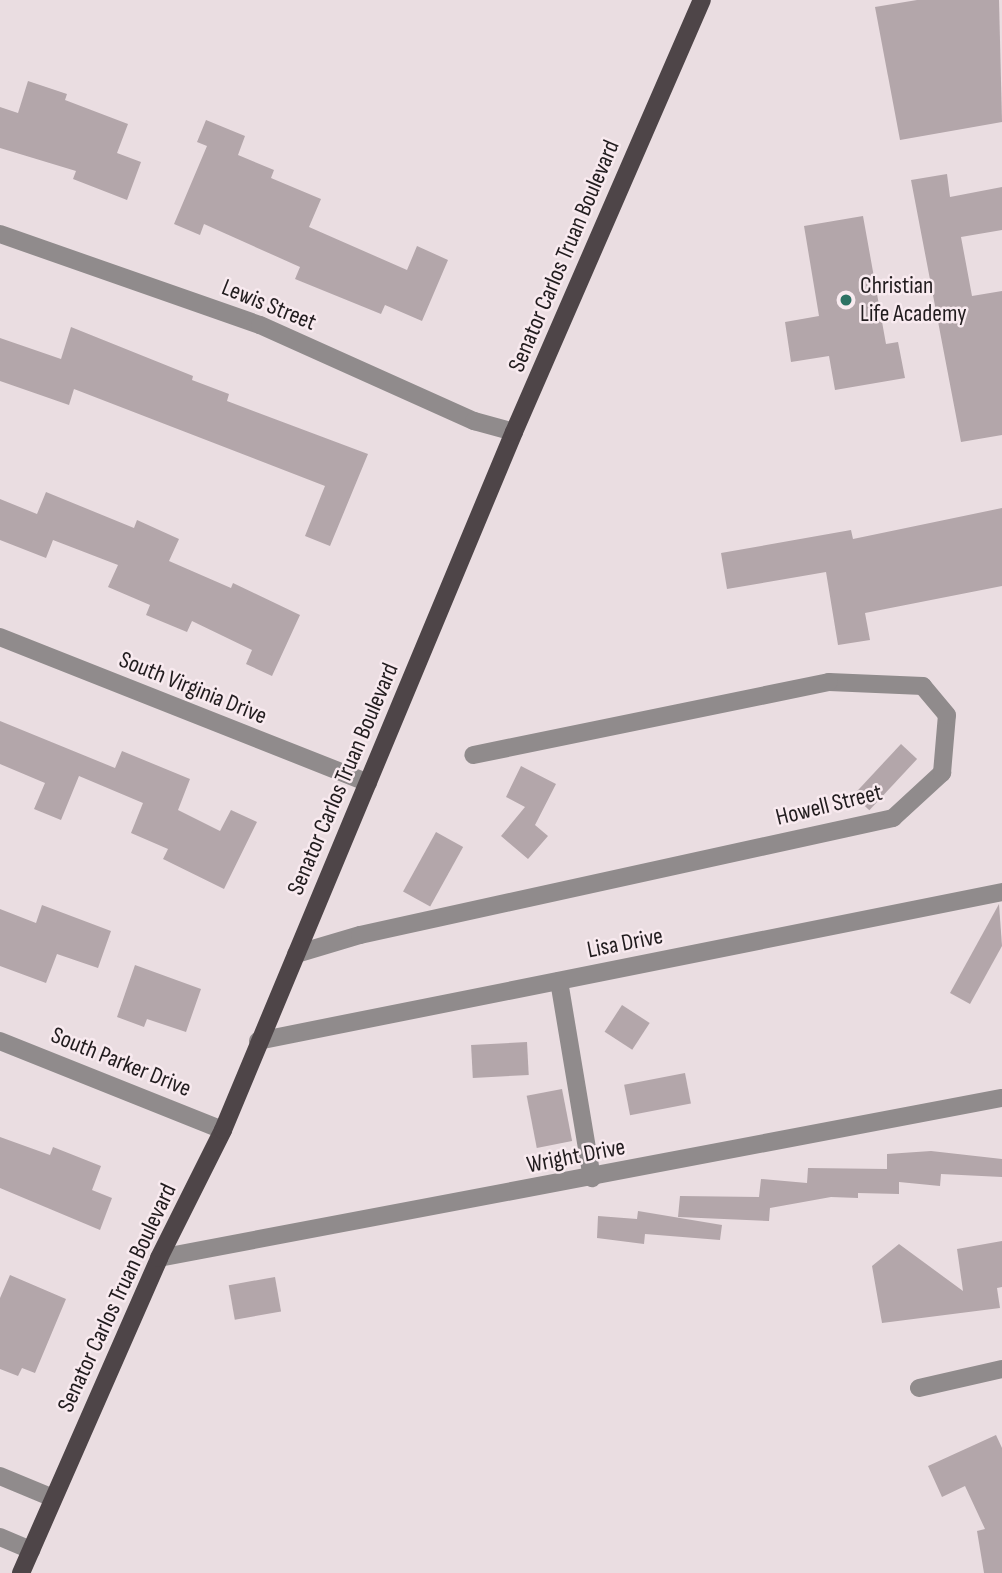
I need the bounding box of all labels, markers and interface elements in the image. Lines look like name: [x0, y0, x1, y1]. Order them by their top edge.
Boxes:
street label: Senator Carlos Truan Boulevard: [502, 136, 626, 376]
place label: Christian Life Academy: [860, 272, 967, 328]
street label: Lewis Street: [218, 273, 320, 337]
marker: Christian Life Academy: [838, 292, 854, 308]
street label: South Virginia Drive: [115, 645, 271, 731]
street label: Senator Carlos Truan Boulevard: [281, 659, 405, 899]
street label: Howell Street: [773, 778, 885, 832]
street label: Lisa Drive: [585, 922, 665, 964]
street label: South Parker Drive: [47, 1021, 195, 1103]
street label: Wright Drive: [524, 1132, 628, 1180]
street label: Senator Carlos Truan Boulevard: [51, 1179, 183, 1417]

